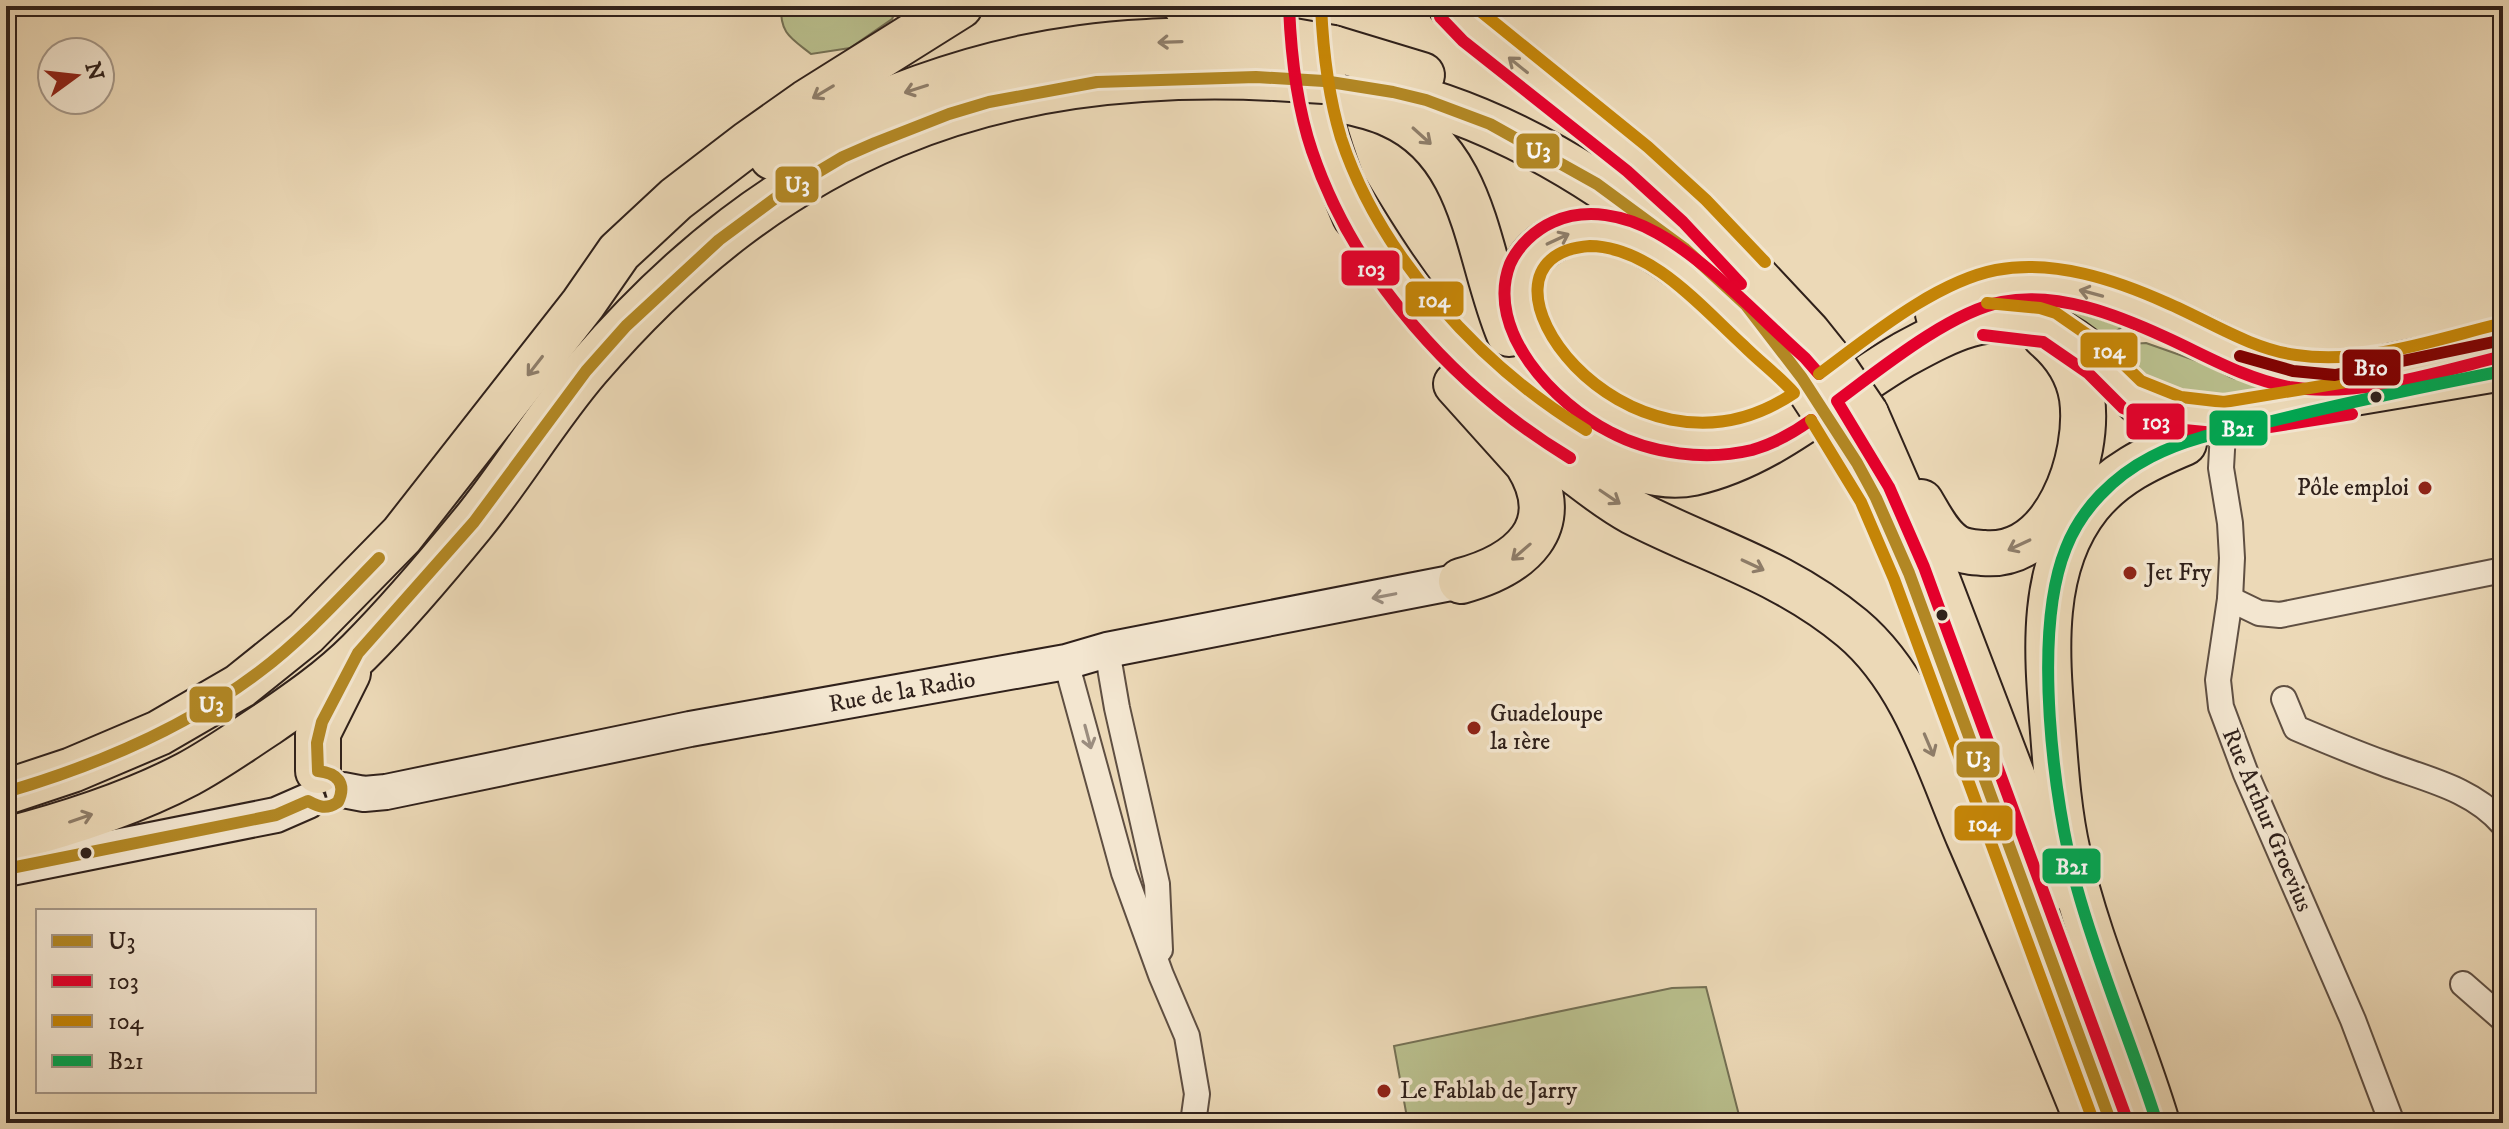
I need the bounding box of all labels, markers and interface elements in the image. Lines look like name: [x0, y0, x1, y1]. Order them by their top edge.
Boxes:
one-way arrow: [1157, 35, 1184, 50]
north arrow: [36, 36, 116, 116]
one-way arrow: [1509, 56, 1529, 74]
text: N: [78, 59, 109, 83]
one-way arrow: [904, 83, 929, 97]
one-way arrow: [812, 84, 835, 100]
one-way arrow: [1412, 127, 1432, 145]
line badge: U3: [1515, 132, 1561, 170]
text: U3: [1525, 138, 1551, 165]
line badge: U3: [774, 165, 820, 204]
text: U3: [784, 172, 810, 199]
one-way arrow: [1545, 231, 1569, 246]
line badge: 103: [1340, 249, 1401, 287]
text: 103: [1357, 256, 1385, 283]
line badge: 104: [1404, 280, 1465, 318]
one-way arrow: [2079, 285, 2105, 300]
text: 104: [1418, 287, 1452, 314]
line badge: 104: [2079, 331, 2139, 369]
text: 104: [2093, 338, 2127, 365]
line badge: B10: [2341, 348, 2402, 387]
one-way arrow: [526, 355, 544, 376]
text: B10: [2354, 355, 2388, 382]
unlabelled marker: [2368, 389, 2384, 405]
line badge: 103: [2125, 402, 2186, 441]
text: 103: [2142, 409, 2170, 436]
line badge: B21: [2208, 409, 2269, 447]
text: B21: [2222, 416, 2254, 443]
place label: Pôle emploi: [2297, 473, 2409, 503]
marker: Pôle emploi: [2416, 479, 2434, 497]
one-way arrow: [1599, 489, 1621, 505]
one-way arrow: [2008, 538, 2032, 553]
one-way arrow: [1512, 542, 1532, 560]
one-way arrow: [1740, 558, 1764, 573]
place label: Jet Fry: [2144, 558, 2212, 588]
marker: Jet Fry: [2121, 564, 2139, 582]
one-way arrow: [1372, 589, 1398, 604]
unlabelled marker: [1934, 607, 1950, 623]
street label: Rue de la Radio: [826, 664, 978, 720]
line badge: U3: [188, 685, 234, 724]
text: U3: [198, 692, 224, 719]
place label: Guadeloupe la 1ère: [1490, 699, 1603, 757]
marker: Guadeloupe la 1ère: [1465, 719, 1483, 737]
one-way arrow: [1081, 724, 1096, 750]
street label: Rue Arthur Groevius: [2215, 724, 2319, 916]
one-way arrow: [1923, 732, 1938, 757]
line badge: U3: [1955, 740, 2001, 779]
text: U3: [1965, 747, 1991, 774]
line badge: 104: [1953, 804, 2014, 842]
one-way arrow: [68, 810, 93, 824]
text: 104: [1968, 811, 2002, 838]
unlabelled marker: [78, 845, 94, 861]
line badge: B21: [2041, 847, 2102, 885]
text: B21: [2056, 854, 2088, 881]
legend: [36, 909, 316, 1093]
text: U3: [108, 927, 136, 957]
text: 103: [108, 967, 139, 997]
text: 104: [108, 1007, 145, 1037]
text: B21: [108, 1047, 144, 1077]
place label: Le Fablab de Jarry: [1400, 1076, 1578, 1106]
marker: Le Fablab de Jarry: [1375, 1082, 1393, 1100]

